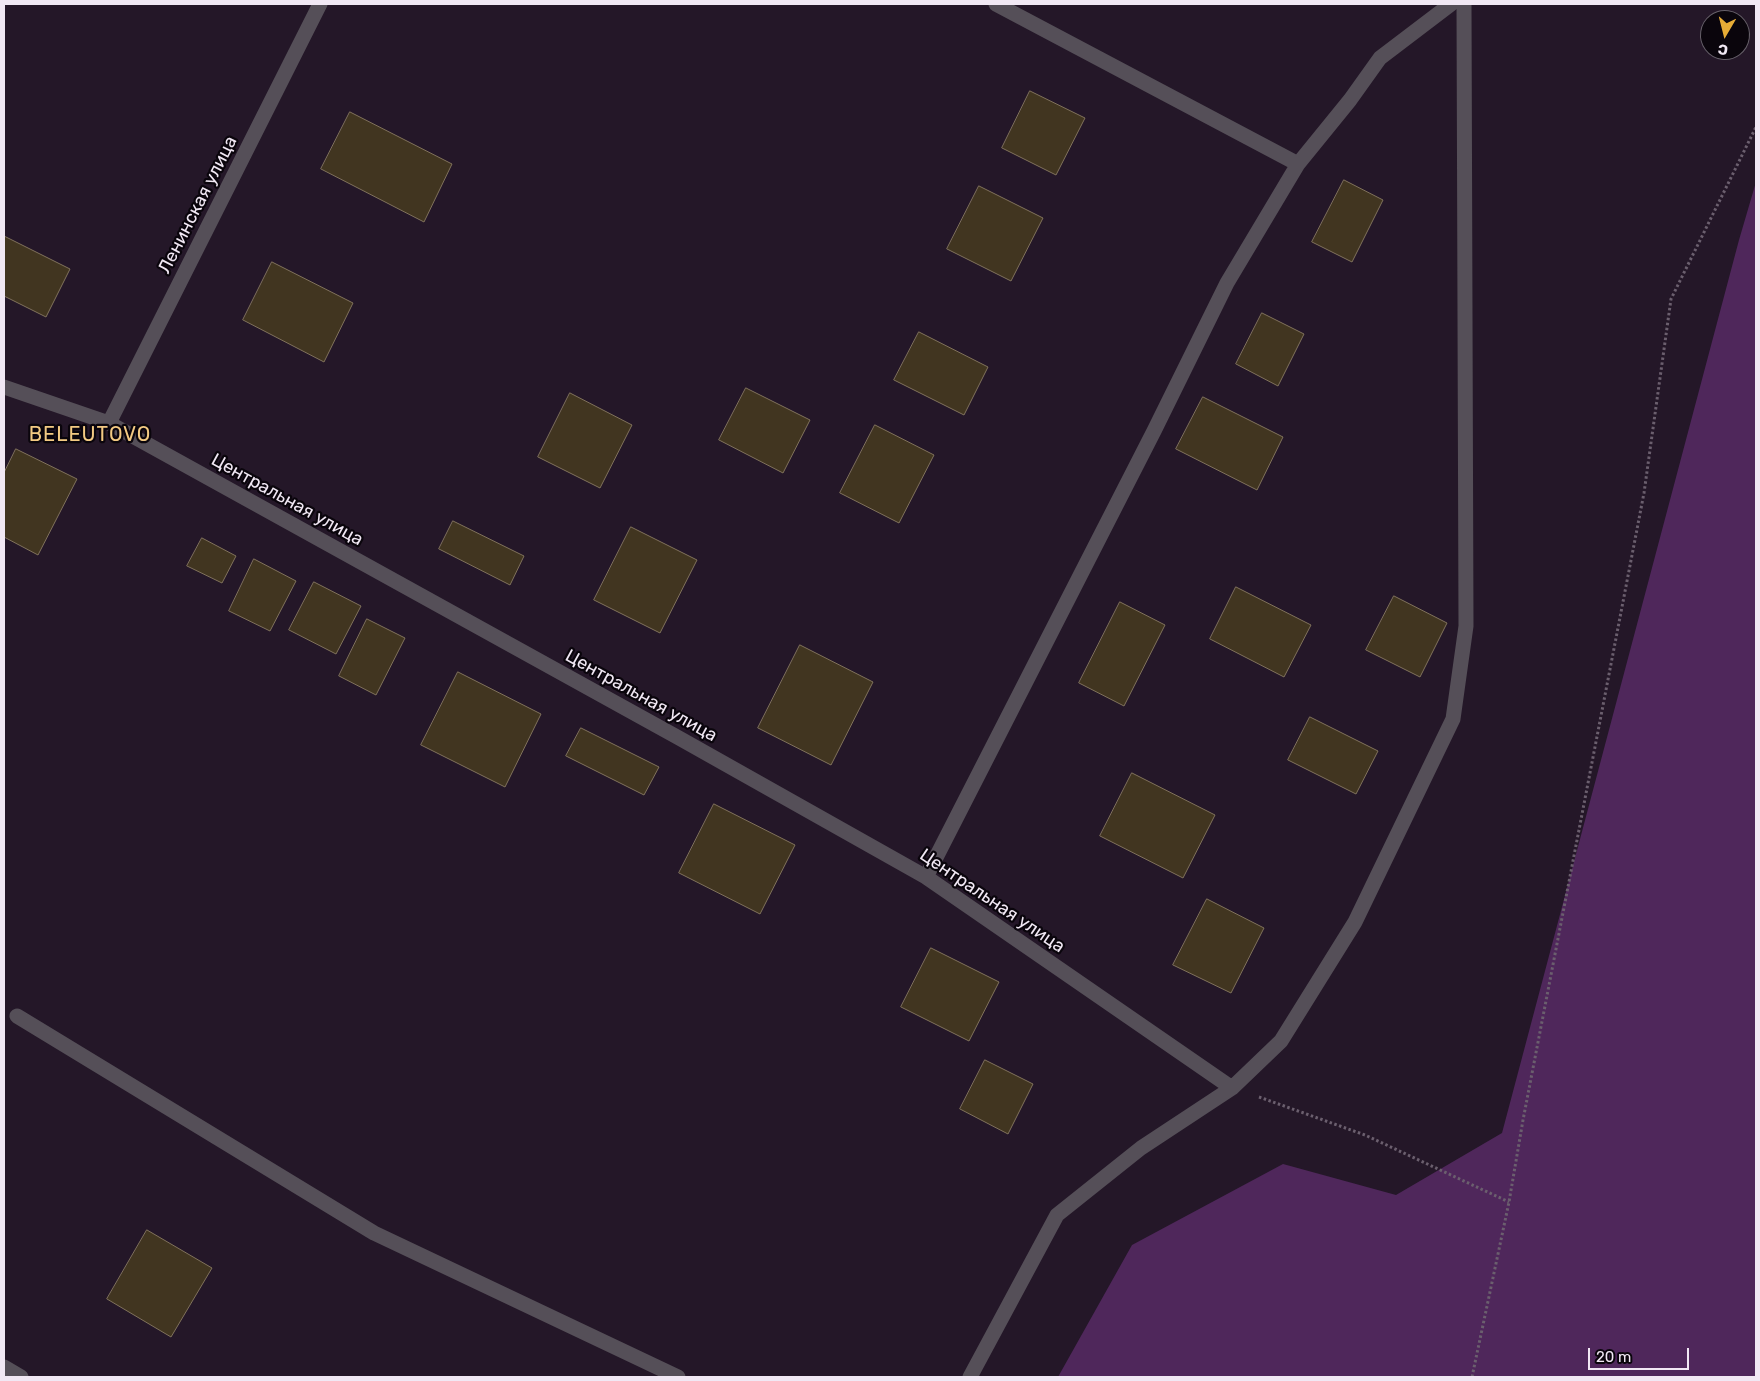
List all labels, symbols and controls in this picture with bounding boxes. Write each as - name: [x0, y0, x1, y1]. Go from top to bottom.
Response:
- north arrow: [1700, 10, 1750, 60]
- text: С: [1717, 40, 1729, 58]
- street label: Ленинская улица: [154, 133, 242, 277]
- district label: BELEUTOVO: [28, 423, 152, 447]
- street label: Центральная улица: [207, 449, 367, 551]
- street label: Центральная улица: [561, 645, 721, 747]
- street label: Центральная улица: [915, 844, 1069, 958]
- scale bar: [1590, 1338, 1691, 1370]
- text: 20 m: [1596, 1348, 1631, 1366]

